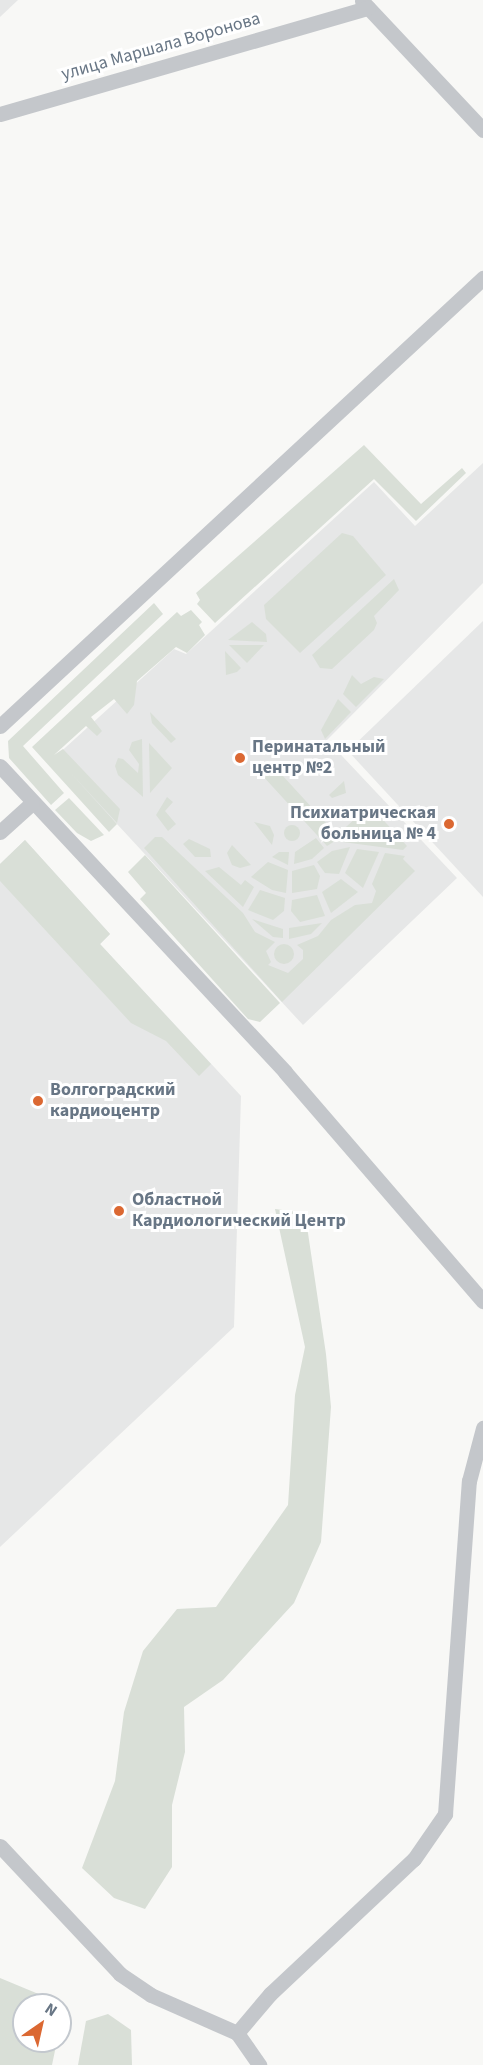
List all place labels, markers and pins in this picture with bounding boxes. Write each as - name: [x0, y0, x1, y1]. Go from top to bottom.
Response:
- place label: Перинатальный центр №2: [252, 737, 386, 780]
- marker: Перинатальный центр №2: [233, 751, 247, 765]
- place label: Психиатрическая больница № 4: [290, 803, 436, 846]
- marker: Психиатрическая больница № 4: [440, 815, 458, 833]
- place label: Волгоградский кардиоцентр: [50, 1080, 176, 1122]
- marker: Волгоградский кардиоцентр: [31, 1094, 45, 1108]
- place label: Областной Кардиологический Центр: [132, 1190, 346, 1232]
- marker: Областной Кардиологический Центр: [110, 1202, 128, 1220]

